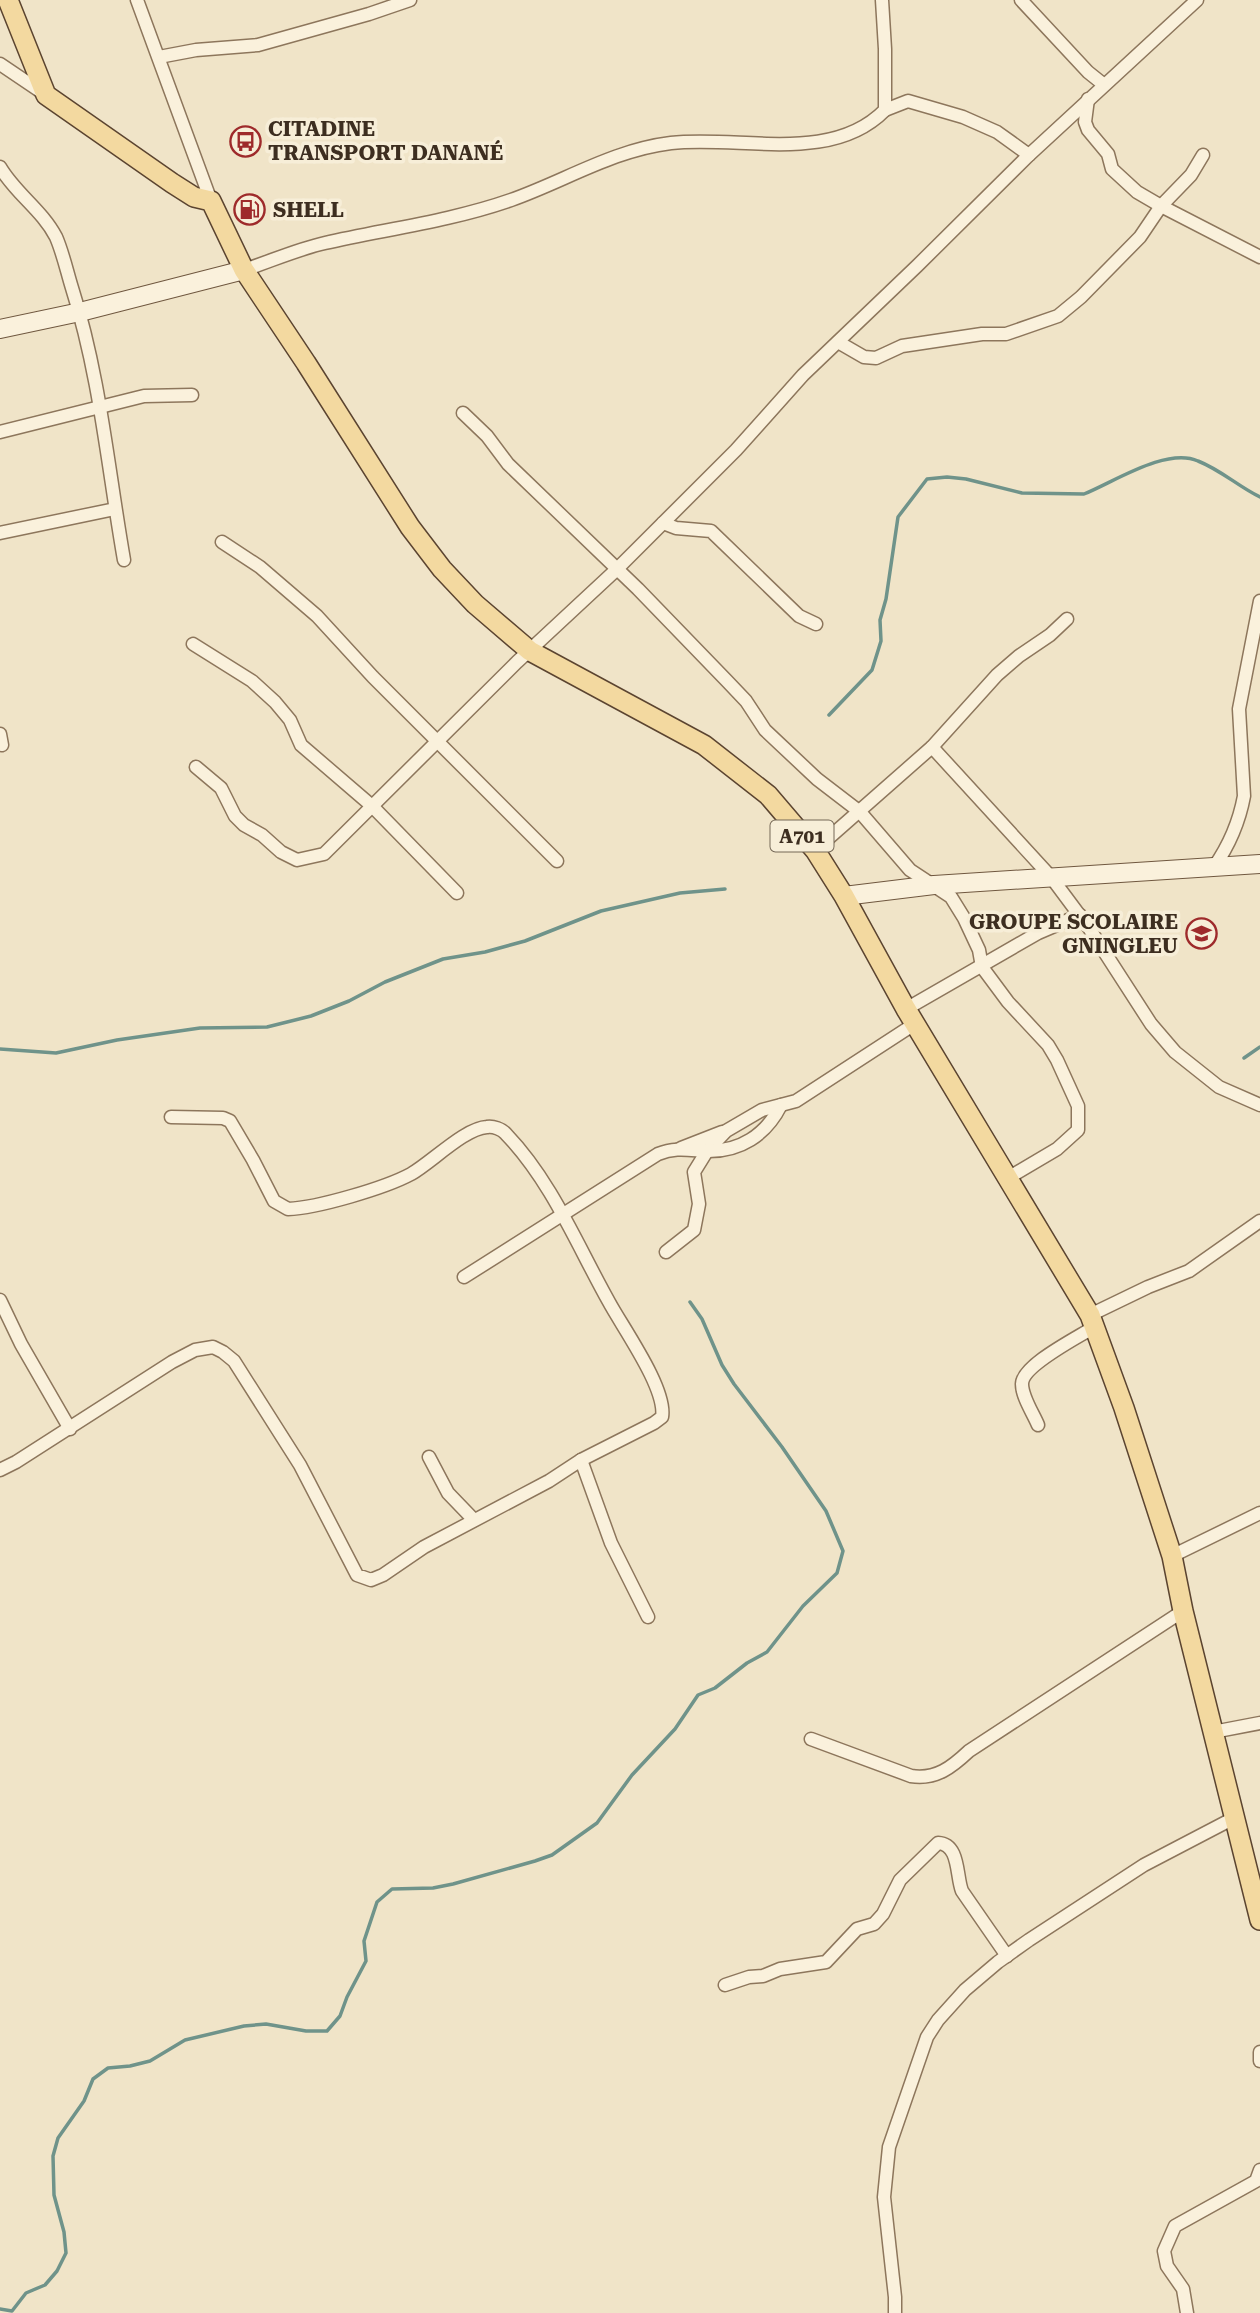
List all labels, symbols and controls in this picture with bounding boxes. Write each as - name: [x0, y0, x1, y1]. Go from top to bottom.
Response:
- place label: CITADINE TRANSPORT DANANÉ: [268, 117, 503, 165]
- bus stop icon: CITADINE TRANSPORT DANANÉ: [228, 124, 262, 158]
- fuel station icon: SHELL: [233, 193, 267, 227]
- place label: SHELL: [273, 198, 344, 222]
- road number: A701: [770, 820, 834, 852]
- place label: GROUPE SCOLAIRE GNINGLEU: [969, 910, 1178, 958]
- school or university icon: GROUPE SCOLAIRE GNINGLEU: [1184, 917, 1218, 951]

